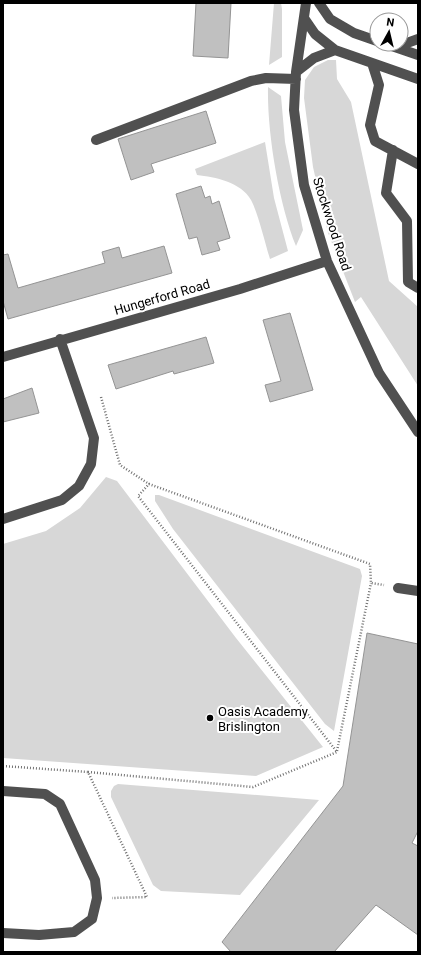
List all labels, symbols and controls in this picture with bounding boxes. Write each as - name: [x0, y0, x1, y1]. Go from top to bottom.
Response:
- north arrow: [369, 12, 409, 52]
- text: N: [386, 16, 395, 30]
- street label: Stockwood Road: [310, 175, 354, 273]
- street label: Hungerford Road: [112, 276, 212, 318]
- place label: Oasis Academy Brislington: [218, 704, 308, 734]
- marker: Oasis Academy Brislington: [205, 713, 215, 723]

